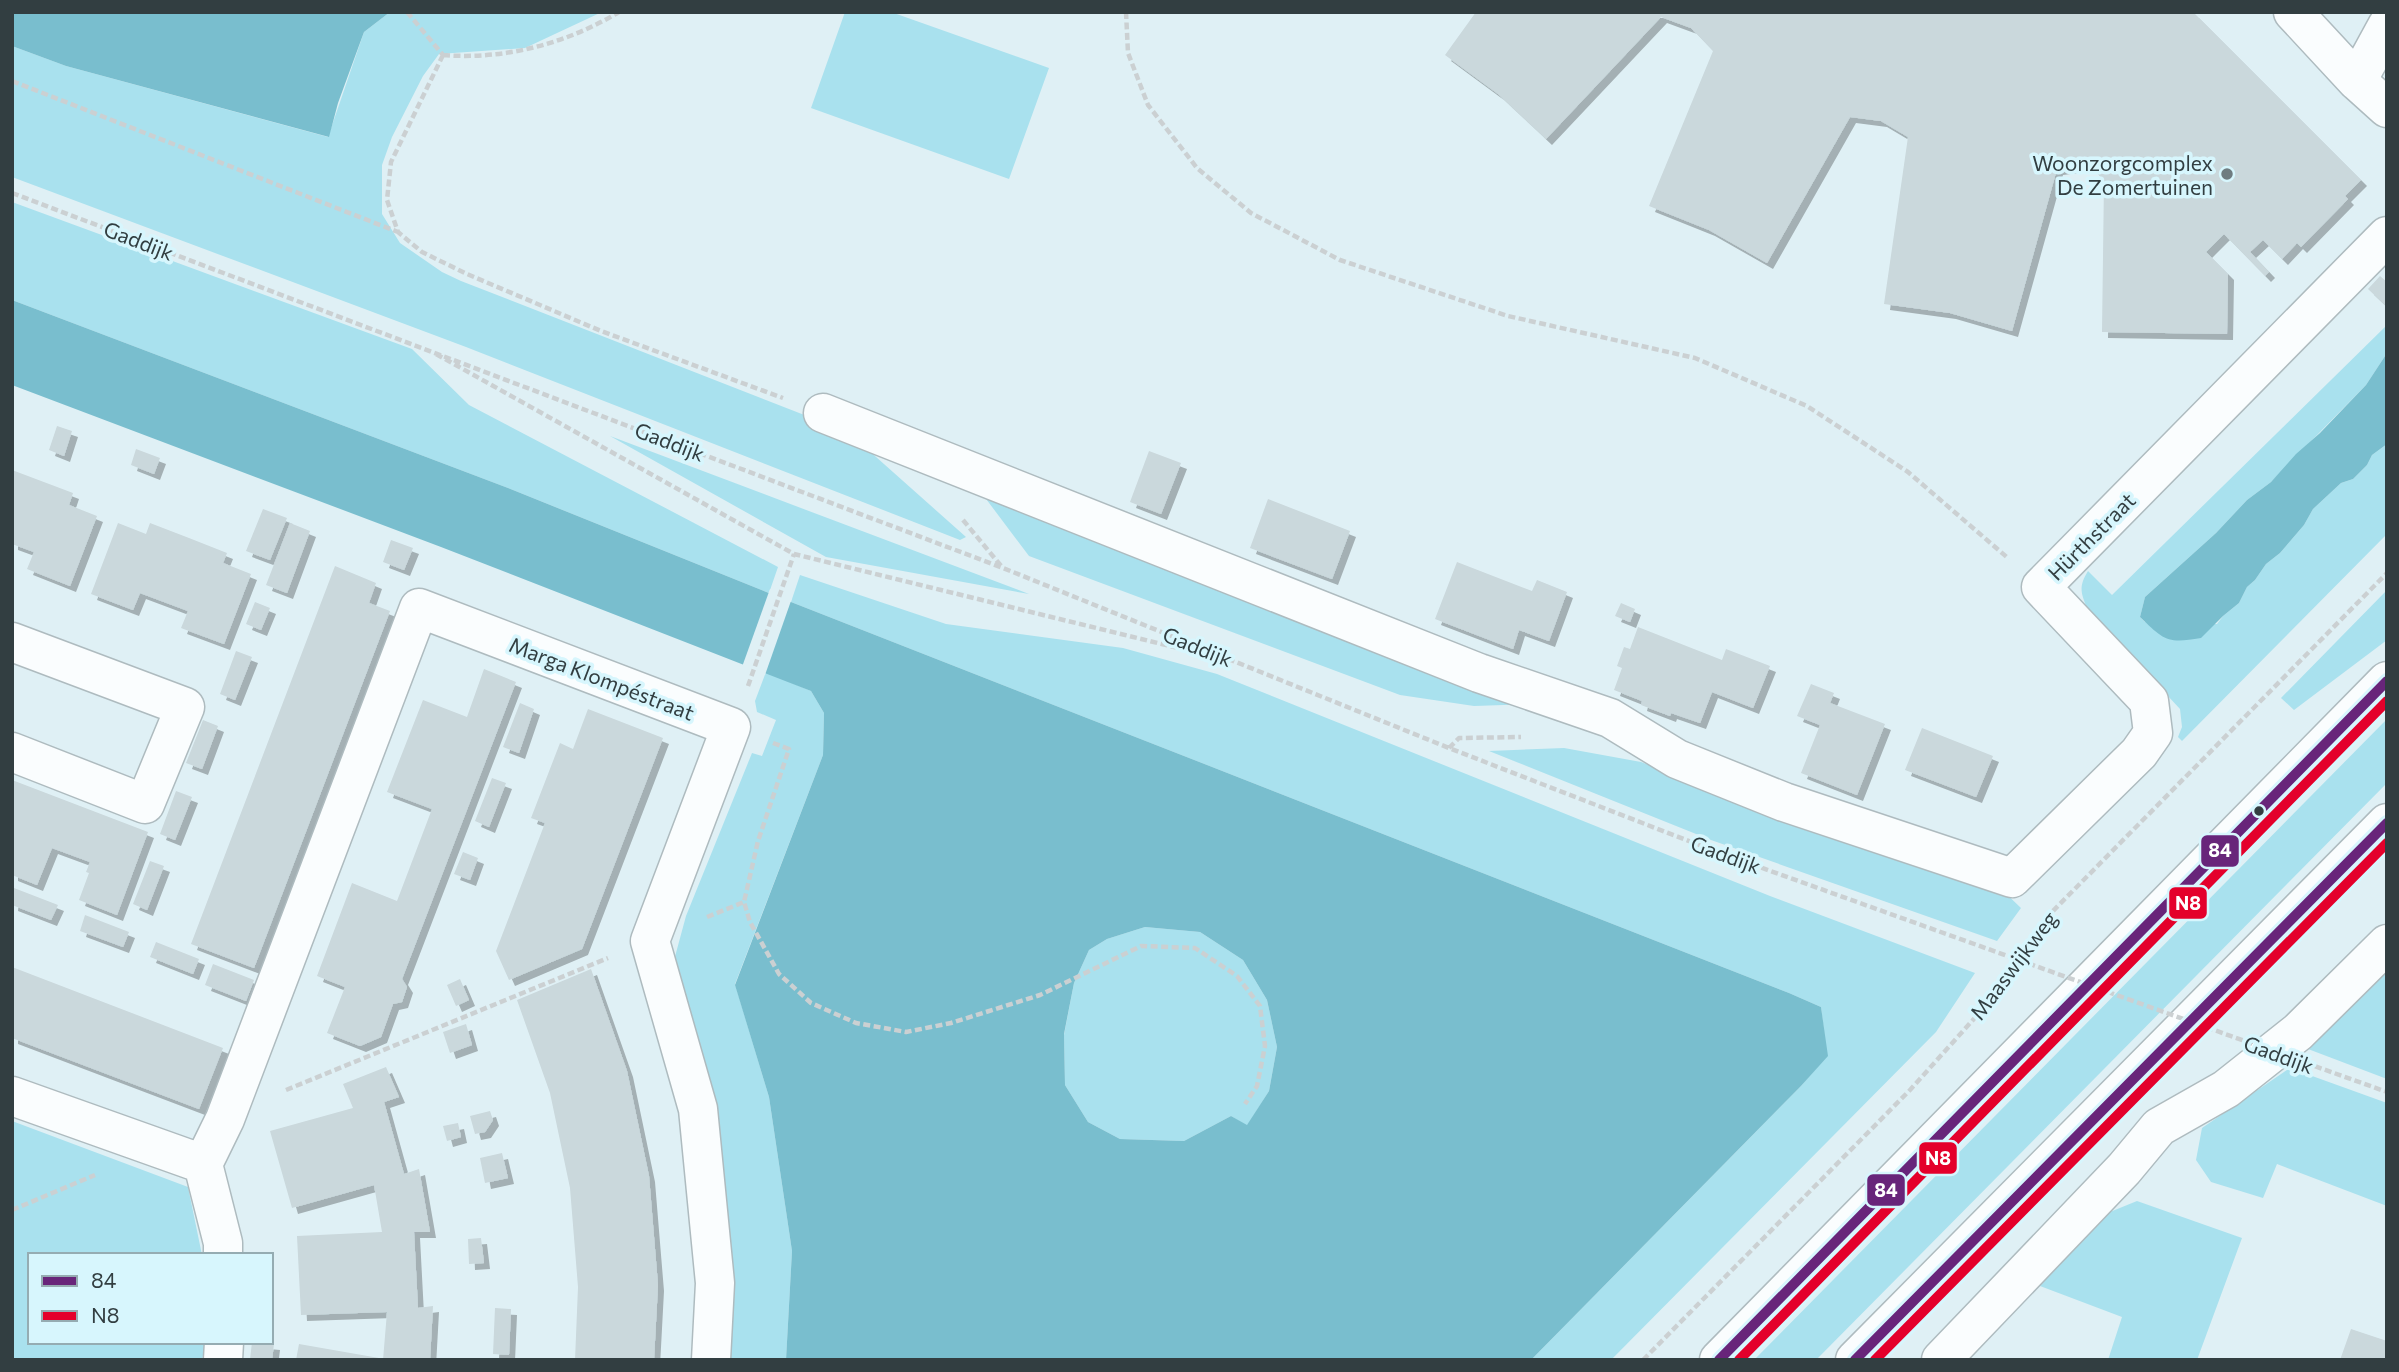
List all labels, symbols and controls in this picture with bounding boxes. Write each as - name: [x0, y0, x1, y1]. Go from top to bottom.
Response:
- place label: Woonzorgcomplex De Zomertuinen: [2032, 150, 2213, 199]
- marker: Woonzorgcomplex De Zomertuinen: [2219, 166, 2235, 182]
- street label: Gaddijk: [101, 215, 177, 265]
- street label: Gaddijk: [632, 416, 708, 466]
- street label: Hürthstraat: [2042, 487, 2140, 585]
- street label: Gaddijk: [1160, 621, 1236, 671]
- street label: Marga Klompéstraat: [506, 631, 698, 725]
- unlabelled marker: [2252, 804, 2266, 818]
- street label: Gaddijk: [1688, 830, 1764, 878]
- line badge: 84: [2200, 834, 2240, 868]
- text: 84: [2208, 838, 2232, 861]
- line badge: N8: [2168, 886, 2208, 920]
- text: N8: [2175, 891, 2201, 914]
- street label: Maaswijkweg: [1964, 906, 2062, 1024]
- street label: Gaddijk: [2241, 1030, 2317, 1078]
- line badge: N8: [1918, 1141, 1958, 1175]
- text: N8: [1925, 1146, 1951, 1169]
- line badge: 84: [1866, 1173, 1906, 1207]
- text: 84: [1874, 1178, 1898, 1201]
- legend: [28, 1253, 273, 1344]
- text: 84: [91, 1267, 117, 1292]
- text: N8: [91, 1302, 120, 1327]

